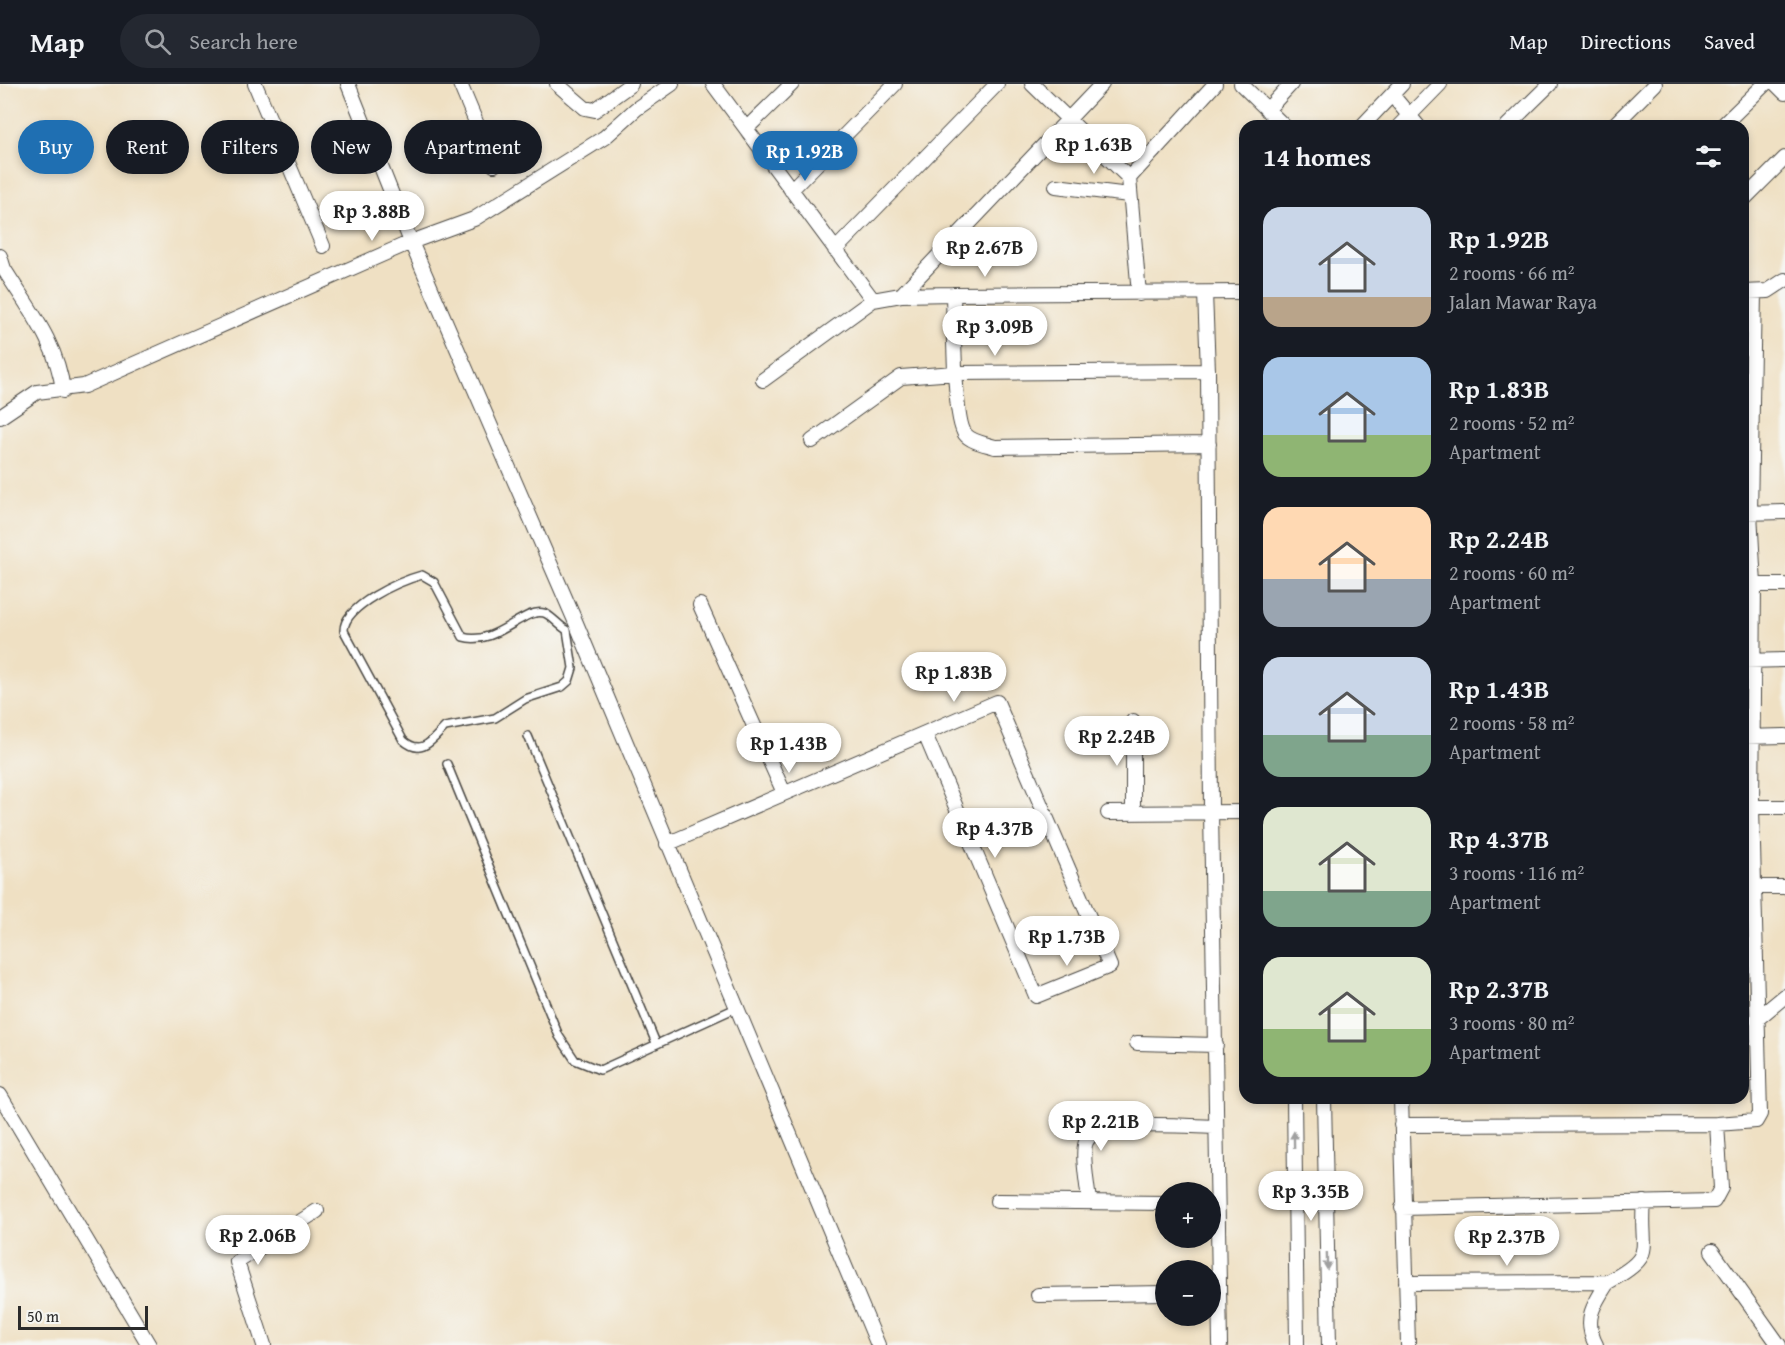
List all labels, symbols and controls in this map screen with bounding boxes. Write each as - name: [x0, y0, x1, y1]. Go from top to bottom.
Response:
- search box: [120, 14, 540, 68]
- text: Map: [30, 21, 84, 62]
- icon: search: [141, 25, 174, 58]
- text: Search here: [189, 25, 298, 57]
- text: Map: [1509, 26, 1548, 57]
- text: Directions: [1581, 26, 1671, 57]
- text: Saved: [1704, 26, 1755, 57]
- chip: Buy: [18, 120, 94, 174]
- chip: Rent: [106, 120, 189, 174]
- chip: Filters: [201, 120, 299, 174]
- chip: New: [311, 120, 392, 174]
- chip: Apartment: [404, 120, 542, 174]
- pin: Rp 1.63B: [1032, 124, 1156, 175]
- text: Rp 1.63B: [1055, 129, 1133, 158]
- pin: Rp 1.92B: [743, 131, 867, 182]
- text: Rp 1.92B: [766, 136, 844, 165]
- text: 14 homes: [1263, 137, 1371, 176]
- icon: filters: [1692, 140, 1725, 173]
- pin: Rp 3.88B: [310, 191, 434, 242]
- text: Rp 3.88B: [333, 196, 411, 225]
- text: Rp 1.92B: [1449, 219, 1549, 258]
- pin: Rp 2.67B: [923, 227, 1047, 278]
- icon: home: [1311, 231, 1383, 303]
- text: Rp 2.67B: [946, 232, 1024, 261]
- text: 2 rooms · 66 m²: [1449, 258, 1575, 287]
- text: Jalan Mawar Raya: [1449, 287, 1597, 316]
- pin: Rp 3.09B: [933, 306, 1057, 357]
- text: Rp 3.09B: [956, 311, 1034, 340]
- text: Rp 1.83B: [1449, 369, 1549, 408]
- icon: home: [1311, 381, 1383, 453]
- text: 2 rooms · 52 m²: [1449, 408, 1575, 437]
- text: Apartment: [1449, 437, 1541, 466]
- text: Rp 2.24B: [1449, 519, 1549, 558]
- icon: home: [1311, 531, 1383, 603]
- text: 2 rooms · 60 m²: [1449, 558, 1575, 587]
- text: Apartment: [1449, 587, 1541, 616]
- pin: Rp 1.83B: [892, 652, 1016, 703]
- text: Rp 1.83B: [915, 657, 993, 686]
- text: Rp 1.43B: [1449, 669, 1549, 708]
- icon: home: [1311, 681, 1383, 753]
- text: 2 rooms · 58 m²: [1449, 708, 1575, 737]
- pin: Rp 2.24B: [1055, 716, 1179, 767]
- text: Rp 2.24B: [1078, 721, 1156, 750]
- pin: Rp 1.43B: [727, 723, 851, 774]
- text: Rp 1.43B: [750, 728, 828, 757]
- text: Apartment: [1449, 737, 1541, 766]
- pin: Rp 4.37B: [933, 808, 1057, 859]
- text: Rp 4.37B: [956, 813, 1034, 842]
- text: Rp 4.37B: [1449, 819, 1549, 858]
- icon: home: [1311, 831, 1383, 903]
- text: 3 rooms · 116 m²: [1449, 858, 1584, 887]
- text: Apartment: [1449, 887, 1541, 916]
- pin: Rp 1.73B: [1005, 916, 1129, 967]
- text: Rp 1.73B: [1028, 921, 1106, 950]
- text: Rp 2.37B: [1449, 969, 1549, 1008]
- icon: home: [1311, 981, 1383, 1053]
- text: 3 rooms · 80 m²: [1449, 1008, 1575, 1037]
- text: Apartment: [1449, 1037, 1541, 1066]
- pin: Rp 2.21B: [1039, 1101, 1163, 1152]
- text: Rp 2.21B: [1062, 1106, 1140, 1135]
- one-way arrow: [1290, 1130, 1299, 1149]
- pin: Rp 3.35B: [1249, 1171, 1373, 1222]
- text: Rp 3.35B: [1272, 1176, 1350, 1205]
- map controls: [1155, 1182, 1221, 1326]
- button: +: [1155, 1182, 1221, 1248]
- pin: Rp 2.06B: [196, 1215, 320, 1266]
- pin: Rp 2.37B: [1445, 1216, 1569, 1267]
- text: Rp 2.06B: [219, 1220, 297, 1249]
- text: Rp 2.37B: [1468, 1221, 1546, 1250]
- one-way arrow: [1323, 1252, 1332, 1271]
- button: −: [1155, 1260, 1221, 1326]
- scale bar: [18, 1303, 148, 1330]
- text: 50 m: [27, 1304, 59, 1328]

